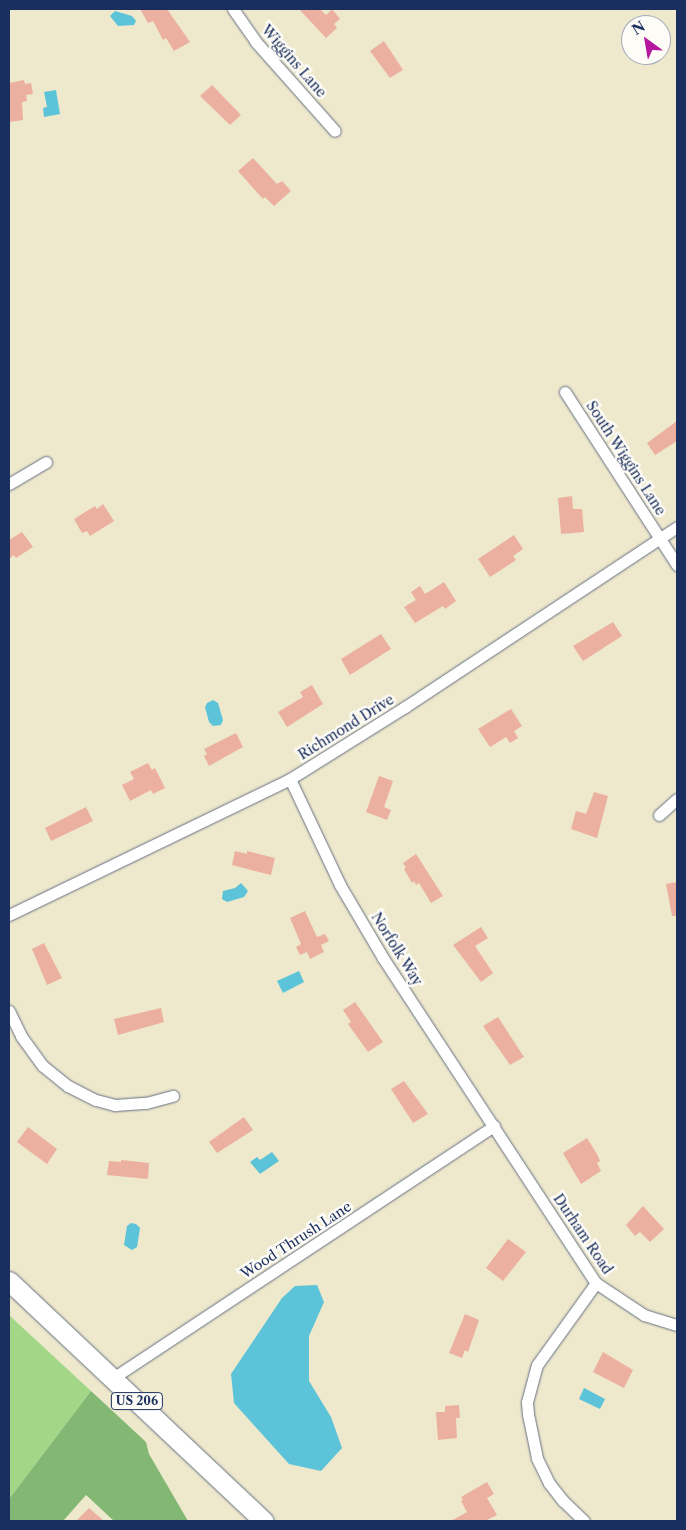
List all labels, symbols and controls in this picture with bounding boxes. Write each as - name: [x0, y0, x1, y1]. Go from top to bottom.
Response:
- north arrow: [621, 15, 671, 65]
- text: N: [629, 17, 649, 39]
- street label: Wiggins Lane: [258, 21, 330, 101]
- street label: South Wiggins Lane: [583, 398, 669, 518]
- street label: Richmond Drive: [295, 691, 397, 763]
- street label: Norfolk Way: [368, 909, 426, 989]
- street label: Durham Road: [550, 1191, 616, 1277]
- street label: Wood Thrush Lane: [237, 1198, 355, 1282]
- road number: US 206: [111, 1392, 163, 1410]

